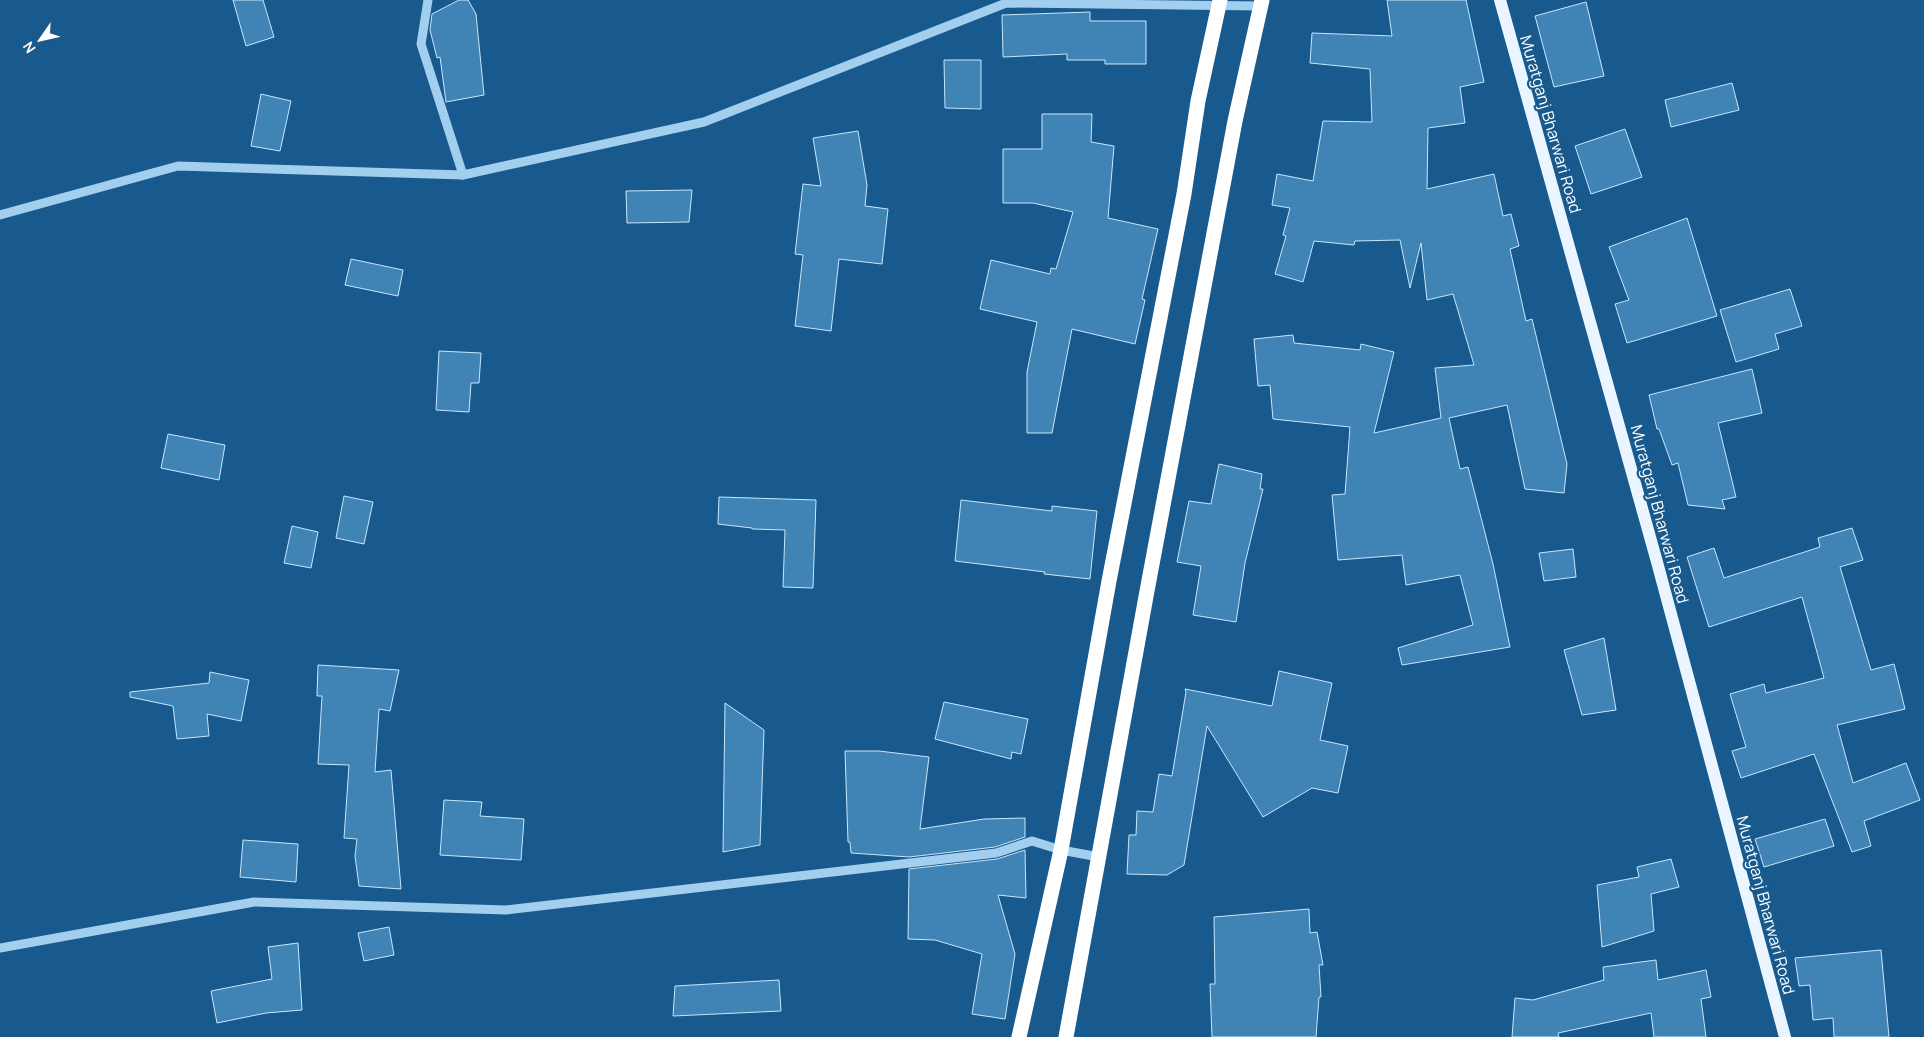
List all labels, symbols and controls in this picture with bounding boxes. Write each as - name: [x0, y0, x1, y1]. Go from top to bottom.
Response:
- north arrow: [15, 15, 65, 65]
- street label: Muratganj Bharwari Road: [1515, 33, 1587, 215]
- text: N: [18, 38, 39, 57]
- street label: Muratganj Bharwari Road: [1626, 422, 1694, 606]
- street label: Muratganj Bharwari Road: [1732, 813, 1800, 997]

